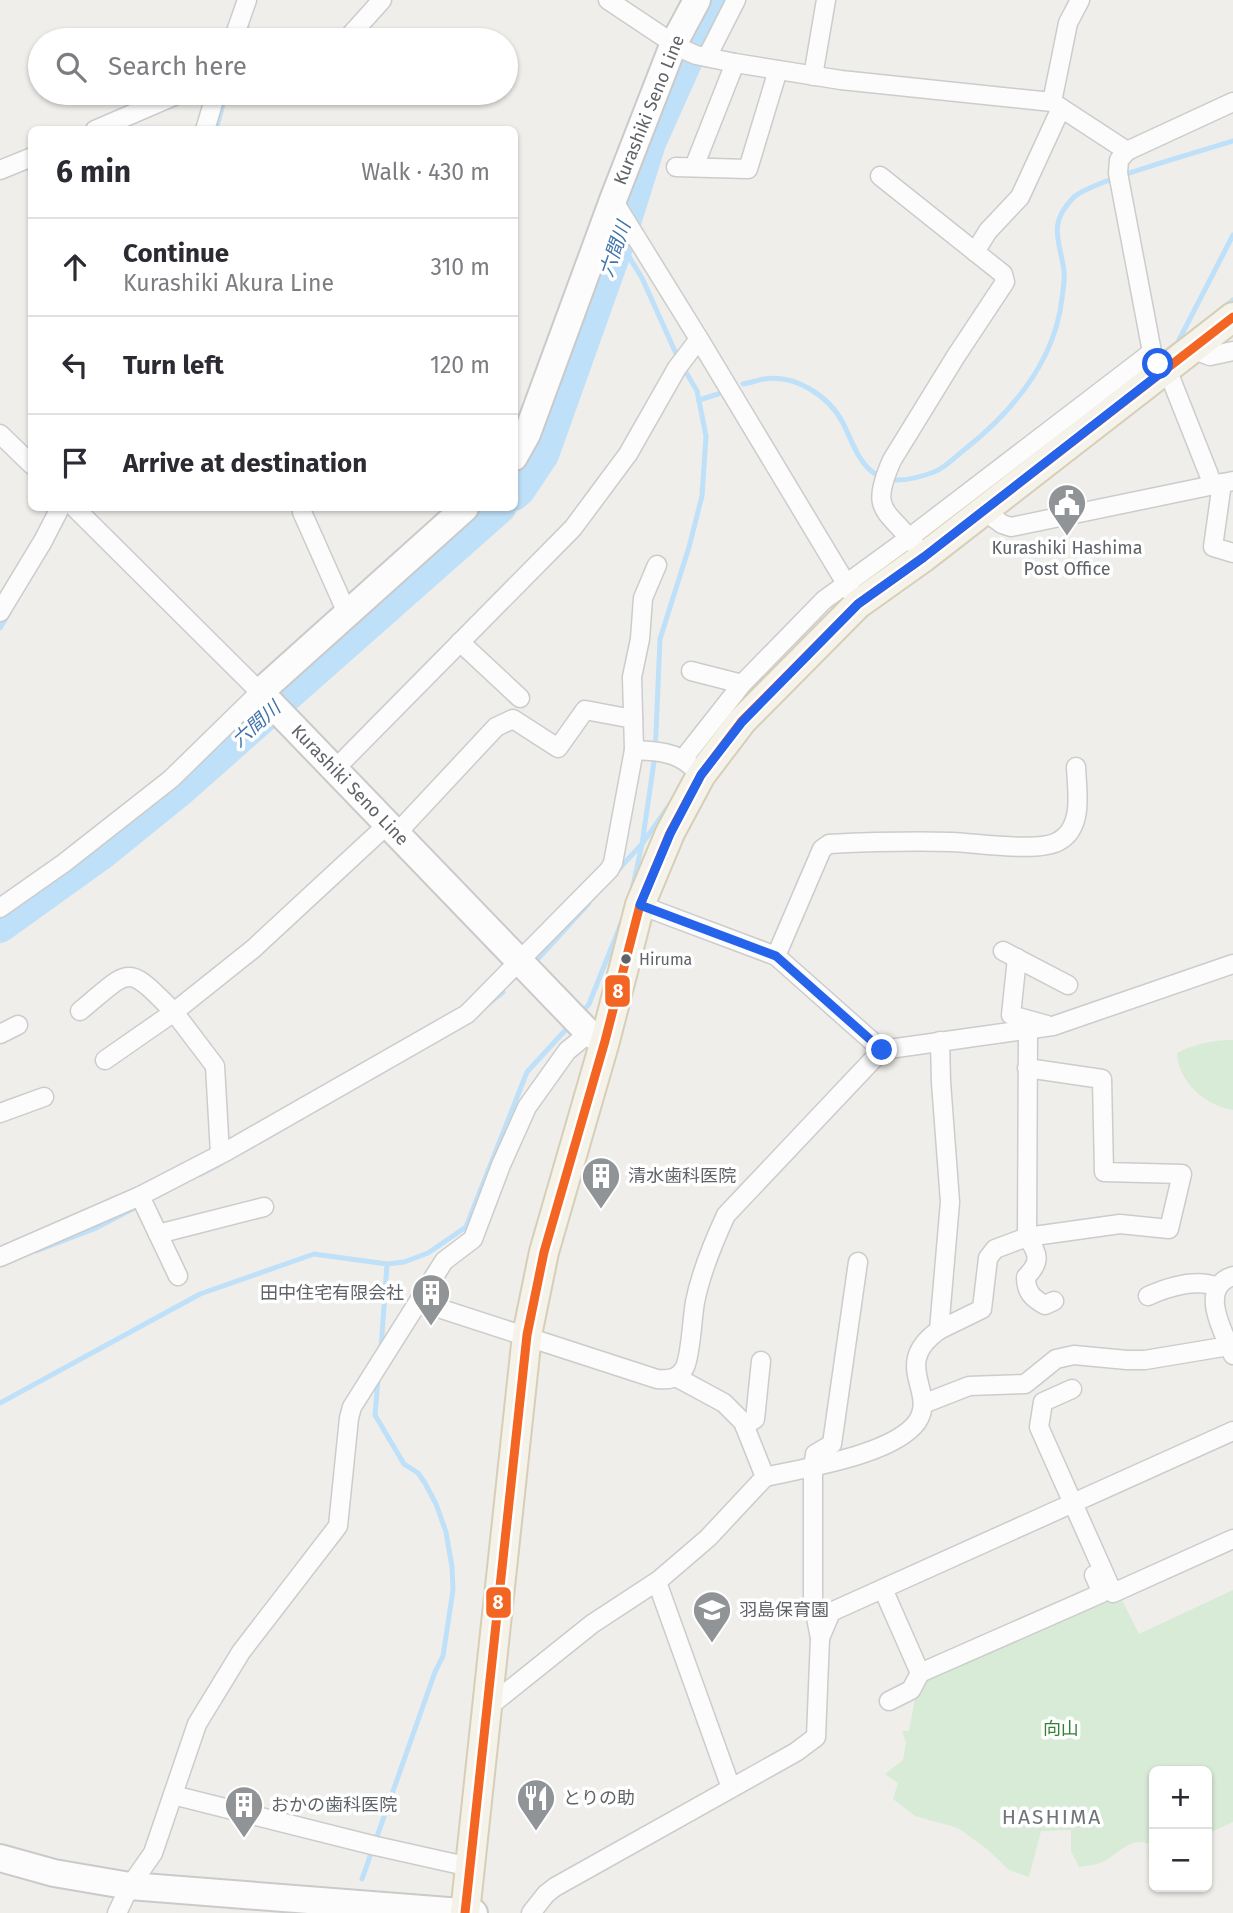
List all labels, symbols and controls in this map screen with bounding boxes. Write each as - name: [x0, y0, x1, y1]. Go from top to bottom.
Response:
- search box: [28, 28, 518, 105]
- street label: Kurashiki Seno Line: [609, 32, 689, 188]
- icon: search: [52, 48, 90, 86]
- text: Search here: [108, 51, 247, 82]
- text: 6 min: [56, 154, 131, 190]
- text: Walk · 430 m: [361, 158, 490, 186]
- water label: 六間川: [595, 216, 636, 280]
- text: Continue: [123, 238, 229, 269]
- icon: ahead: [56, 248, 94, 286]
- text: 310 m: [430, 253, 490, 281]
- text: Kurashiki Akura Line: [123, 269, 334, 297]
- icon: left: [56, 346, 94, 384]
- route start: [1142, 348, 1173, 379]
- text: Turn left: [123, 350, 224, 381]
- text: 120 m: [430, 351, 490, 379]
- icon: arrive: [56, 444, 94, 482]
- text: Arrive at destination: [123, 448, 367, 479]
- public building icon: Kurashiki Hashima Post Office: [1046, 482, 1088, 537]
- place label: Kurashiki Hashima Post Office: [991, 537, 1143, 580]
- water label: 六間川: [227, 695, 286, 752]
- street label: Kurashiki Seno Line: [287, 720, 413, 850]
- place label: Hiruma: [639, 950, 692, 969]
- marker: Hiruma: [619, 952, 633, 966]
- line badge: 8: [604, 974, 631, 1008]
- text: 8: [612, 980, 624, 1003]
- route end: [866, 1034, 897, 1065]
- building icon: 清水歯科医院: [580, 1155, 622, 1210]
- place label: 清水歯科医院: [628, 1165, 736, 1187]
- building icon: 田中住宅有限会社: [410, 1272, 452, 1327]
- place label: 田中住宅有限会社: [260, 1282, 404, 1304]
- line badge: 8: [485, 1586, 512, 1619]
- school or university icon: 羽島保育園: [691, 1589, 733, 1644]
- text: 8: [492, 1591, 504, 1614]
- place label: 羽島保育園: [739, 1599, 829, 1621]
- park label: 向山: [1043, 1718, 1079, 1740]
- map controls: [1149, 1766, 1212, 1892]
- button: +: [1149, 1766, 1212, 1829]
- restaurant icon: とりの助: [515, 1777, 557, 1832]
- building icon: おかの歯科医院: [223, 1784, 265, 1839]
- place label: とりの助: [563, 1787, 635, 1809]
- place label: おかの歯科医院: [271, 1794, 397, 1816]
- district label: HASHIMA: [1002, 1804, 1102, 1830]
- button: −: [1149, 1829, 1212, 1892]

